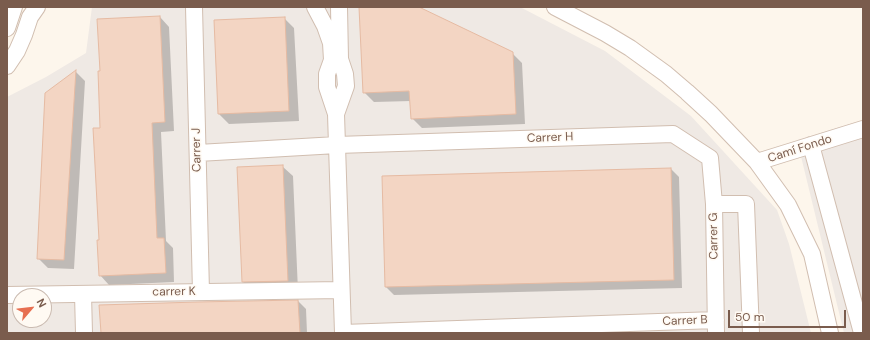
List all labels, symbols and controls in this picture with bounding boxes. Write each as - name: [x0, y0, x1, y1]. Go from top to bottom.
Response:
- street label: Carrer J: [189, 128, 205, 172]
- street label: Carrer H: [527, 130, 573, 146]
- street label: Camí Fondo: [766, 132, 834, 166]
- street label: Carrer G: [706, 212, 722, 260]
- street label: carrer K: [152, 284, 196, 300]
- north arrow: [12, 288, 52, 328]
- text: N: [34, 296, 50, 310]
- scale bar: [730, 302, 848, 328]
- text: 50 m: [735, 309, 764, 325]
- street label: Carrer B: [662, 313, 708, 329]

